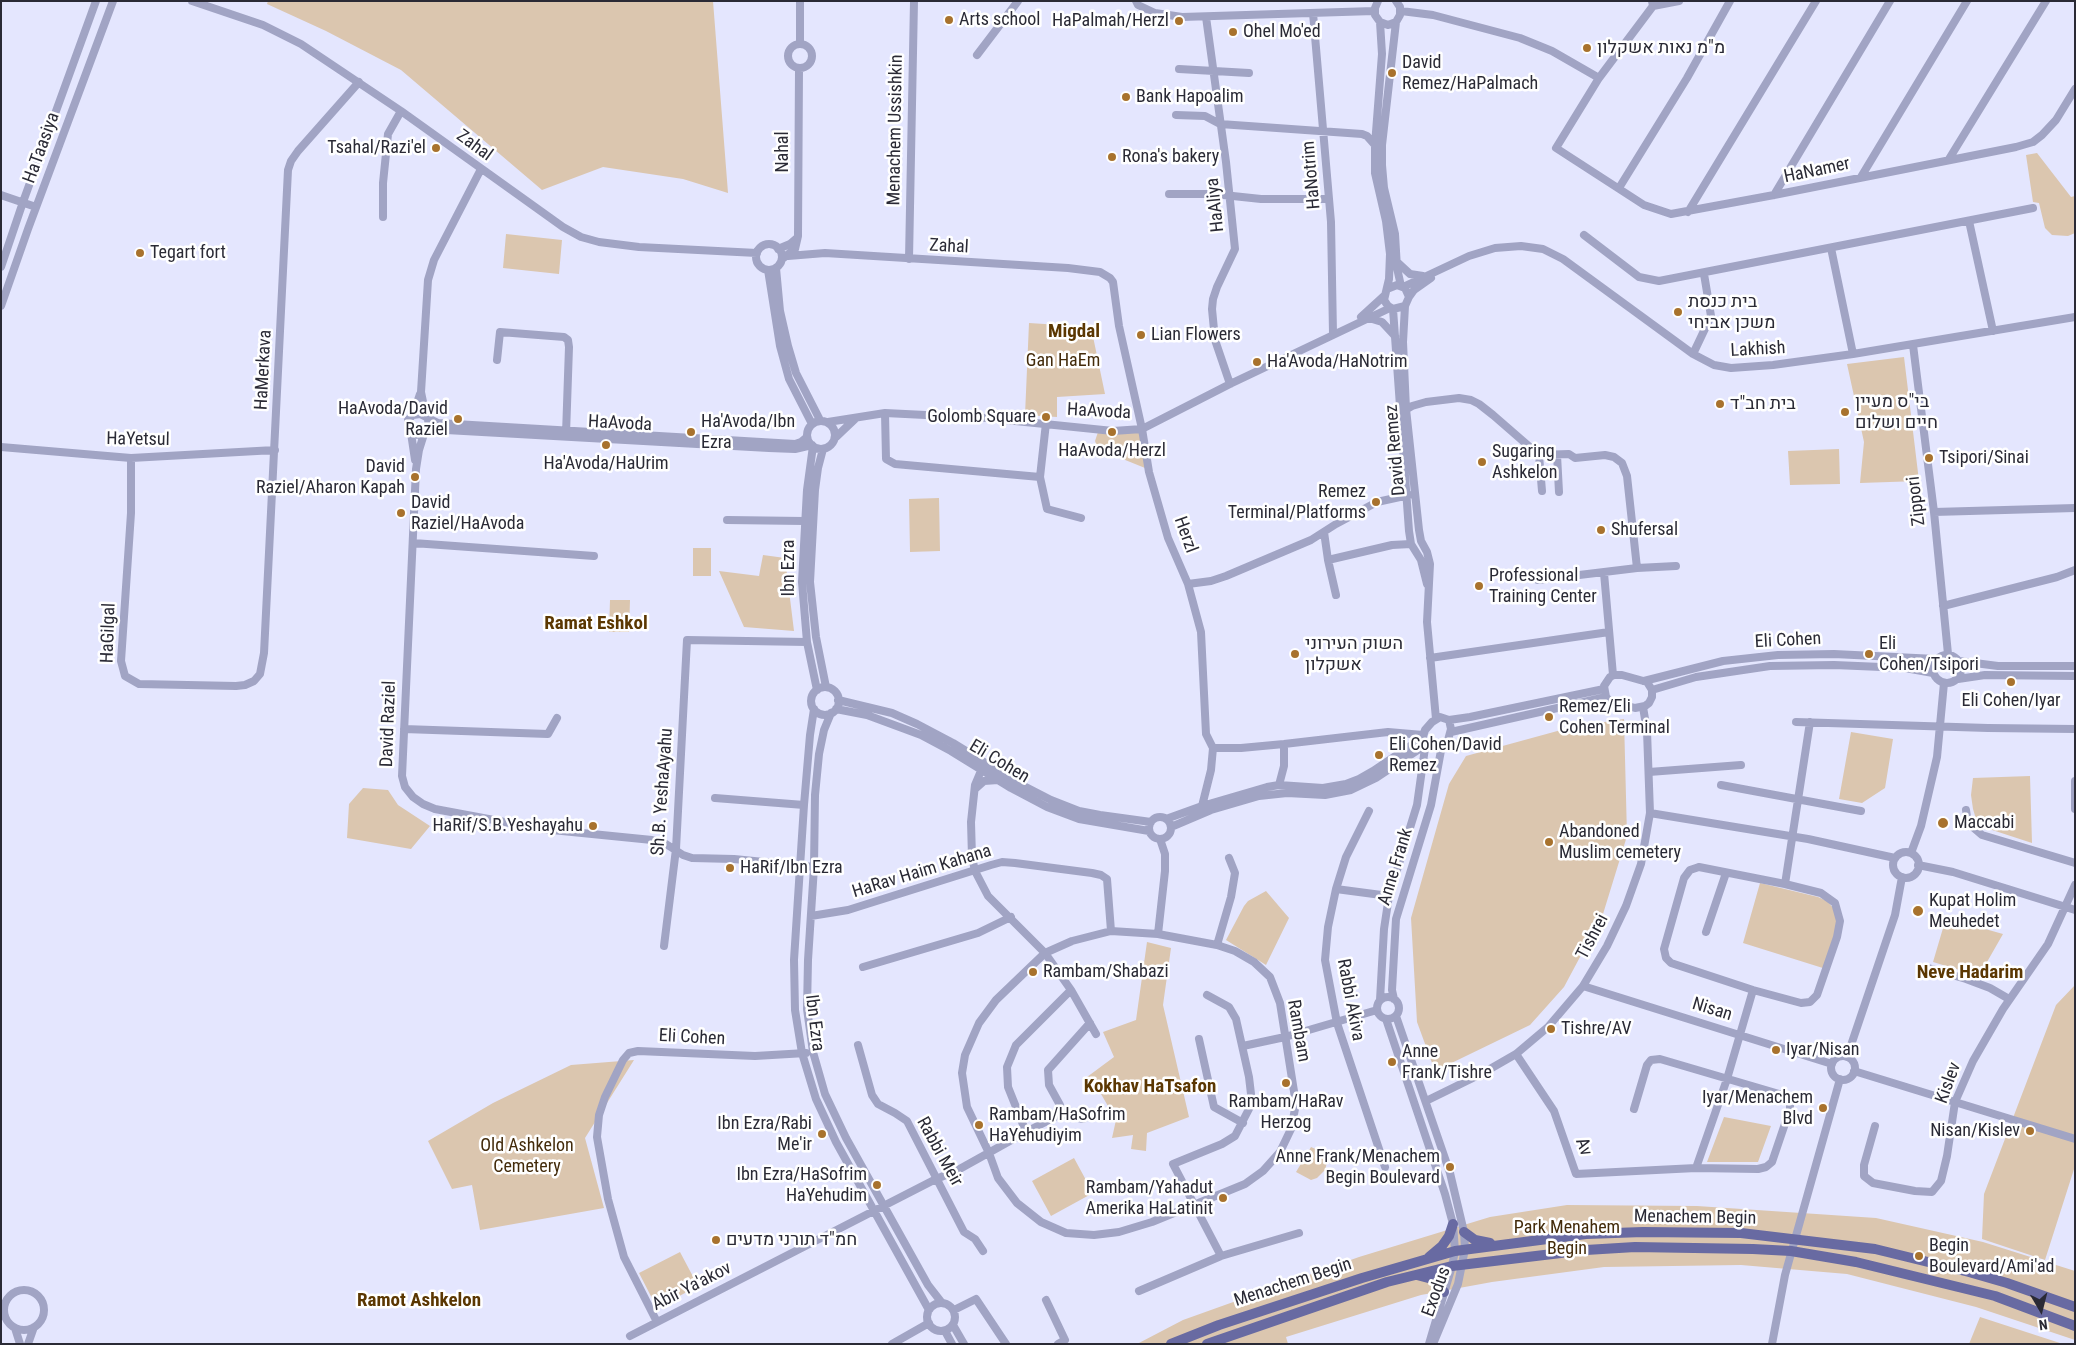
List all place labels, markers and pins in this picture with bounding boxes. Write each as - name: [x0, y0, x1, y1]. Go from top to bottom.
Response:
- place label: Arts school: [959, 9, 1040, 31]
- place label: HaPalmah/Herzl: [1052, 10, 1169, 32]
- marker: Arts school: [943, 14, 955, 26]
- marker: HaPalmah/Herzl: [1173, 15, 1185, 27]
- place label: Ohel Mo'ed: [1243, 21, 1321, 43]
- marker: Ohel Mo'ed: [1227, 26, 1239, 38]
- place label: מ"מ נאות אשקלון: [1597, 37, 1725, 59]
- marker: מ"מ נאות אשקלון: [1581, 42, 1593, 54]
- place label: David Remez/HaPalmach: [1402, 52, 1538, 94]
- marker: David Remez/HaPalmach: [1386, 67, 1398, 79]
- place label: Bank Hapoalim: [1136, 86, 1244, 108]
- marker: Bank Hapoalim: [1120, 91, 1132, 103]
- place label: Tsahal/Razi'el: [327, 137, 426, 159]
- marker: Tsahal/Razi'el: [430, 142, 442, 154]
- place label: Rona's bakery: [1122, 146, 1219, 168]
- marker: Rona's bakery: [1106, 151, 1118, 163]
- place label: Tegart fort: [150, 242, 226, 264]
- marker: Tegart fort: [134, 247, 146, 259]
- place label: בית כנסת משכן אביחי: [1688, 291, 1776, 334]
- marker: בית כנסת משכן אביחי: [1672, 306, 1684, 318]
- place label: Lian Flowers: [1151, 324, 1241, 346]
- marker: Lian Flowers: [1135, 329, 1147, 341]
- place label: Ha'Avoda/HaNotrim: [1267, 351, 1408, 373]
- marker: Ha'Avoda/HaNotrim: [1251, 356, 1263, 368]
- place label: בי"ס מעיין חיים ושלום: [1855, 391, 1938, 434]
- place label: בית חב"ד: [1730, 393, 1796, 415]
- place label: HaAvoda/David Raziel: [338, 398, 448, 440]
- marker: בית חב"ד: [1714, 398, 1726, 410]
- place label: Golomb Square: [927, 406, 1036, 428]
- marker: בי"ס מעיין חיים ושלום: [1839, 406, 1851, 418]
- place label: Ha'Avoda/Ibn Ezra: [701, 411, 795, 454]
- marker: Golomb Square: [1040, 411, 1052, 423]
- marker: HaAvoda/David Raziel: [452, 413, 464, 425]
- marker: Ha'Avoda/Ibn Ezra: [685, 426, 697, 438]
- marker: HaAvoda/Herzl: [1106, 426, 1118, 438]
- marker: Ha'Avoda/HaUrim: [600, 439, 612, 451]
- place label: HaAvoda/Herzl: [1058, 440, 1166, 462]
- place label: Sugaring Ashkelon: [1492, 441, 1558, 484]
- place label: Tsipori/Sinai: [1939, 447, 2029, 469]
- marker: Tsipori/Sinai: [1923, 452, 1935, 464]
- place label: Ha'Avoda/HaUrim: [543, 453, 669, 475]
- place label: David Raziel/Aharon Kapah: [256, 456, 405, 498]
- marker: Sugaring Ashkelon: [1476, 456, 1488, 468]
- marker: David Raziel/Aharon Kapah: [409, 471, 421, 483]
- place label: Remez Terminal/Platforms: [1228, 481, 1366, 524]
- place label: David Raziel/HaAvoda: [411, 492, 524, 534]
- marker: Remez Terminal/Platforms: [1370, 496, 1382, 508]
- marker: David Raziel/HaAvoda: [395, 507, 407, 519]
- place label: Shufersal: [1611, 519, 1678, 541]
- marker: Shufersal: [1595, 524, 1607, 536]
- place label: Professional Training Center: [1489, 565, 1597, 608]
- marker: Professional Training Center: [1473, 580, 1485, 592]
- place label: השוק העירוני אשקלון: [1305, 633, 1403, 676]
- place label: Eli Cohen/Tsipori: [1879, 633, 1979, 676]
- marker: השוק העירוני אשקלון: [1289, 648, 1301, 660]
- marker: Eli Cohen/Tsipori: [1863, 648, 1875, 660]
- marker: Eli Cohen/Iyar: [2005, 676, 2017, 688]
- place label: Eli Cohen/Iyar: [1961, 690, 2061, 712]
- place label: Remez/Eli Cohen Terminal: [1559, 696, 1670, 739]
- marker: Remez/Eli Cohen Terminal: [1543, 711, 1555, 723]
- place label: Eli Cohen/David Remez: [1389, 734, 1502, 776]
- marker: Eli Cohen/David Remez: [1373, 749, 1385, 761]
- place label: Maccabi: [1954, 812, 2014, 834]
- place label: HaRif/S.B.Yeshayahu: [432, 815, 583, 837]
- marker: Maccabi: [1936, 816, 1950, 830]
- marker: HaRif/S.B.Yeshayahu: [587, 820, 599, 832]
- place label: Abandoned Muslim cemetery: [1559, 821, 1681, 864]
- marker: Abandoned Muslim cemetery: [1543, 836, 1555, 848]
- place label: HaRif/Ibn Ezra: [740, 857, 843, 879]
- marker: HaRif/Ibn Ezra: [724, 862, 736, 874]
- place label: Kupat Holim Meuhedet: [1929, 890, 2016, 932]
- marker: Kupat Holim Meuhedet: [1911, 904, 1925, 918]
- place label: Rambam/Shabazi: [1043, 961, 1169, 983]
- marker: Rambam/Shabazi: [1027, 966, 1039, 978]
- place label: Tishre/AV: [1561, 1018, 1632, 1040]
- marker: Tishre/AV: [1545, 1023, 1557, 1035]
- place label: Iyar/Nisan: [1786, 1039, 1859, 1061]
- place label: Anne Frank/Tishre: [1402, 1041, 1492, 1084]
- marker: Iyar/Nisan: [1770, 1044, 1782, 1056]
- marker: Anne Frank/Tishre: [1386, 1056, 1398, 1068]
- marker: Rambam/HaRav Herzog: [1280, 1077, 1292, 1089]
- place label: Iyar/Menachem Blvd: [1702, 1087, 1813, 1130]
- place label: Rambam/HaRav Herzog: [1229, 1091, 1343, 1134]
- marker: Iyar/Menachem Blvd: [1817, 1102, 1829, 1114]
- place label: Rambam/HaSofrim HaYehudiyim: [989, 1104, 1125, 1146]
- place label: Ibn Ezra/Rabi Me'ir: [717, 1113, 812, 1156]
- marker: Rambam/HaSofrim HaYehudiyim: [973, 1119, 985, 1131]
- place label: Nisan/Kislev: [1930, 1120, 2020, 1142]
- marker: Nisan/Kislev: [2024, 1125, 2036, 1137]
- marker: Ibn Ezra/Rabi Me'ir: [816, 1128, 828, 1140]
- place label: Anne Frank/Menachem Begin Boulevard: [1276, 1146, 1440, 1188]
- marker: Anne Frank/Menachem Begin Boulevard: [1444, 1161, 1456, 1173]
- place label: Ibn Ezra/HaSofrim HaYehudim: [736, 1164, 867, 1206]
- place label: Rambam/Yahadut Amerika HaLatinit: [1086, 1177, 1213, 1220]
- marker: Ibn Ezra/HaSofrim HaYehudim: [871, 1179, 883, 1191]
- marker: Rambam/Yahadut Amerika HaLatinit: [1217, 1192, 1229, 1204]
- place label: חמ"ד תורני מדעים: [726, 1229, 857, 1251]
- marker: חמ"ד תורני מדעים: [710, 1234, 722, 1246]
- place label: Begin Boulevard/Ami'ad: [1929, 1235, 2054, 1278]
- marker: Begin Boulevard/Ami'ad: [1913, 1250, 1925, 1262]

